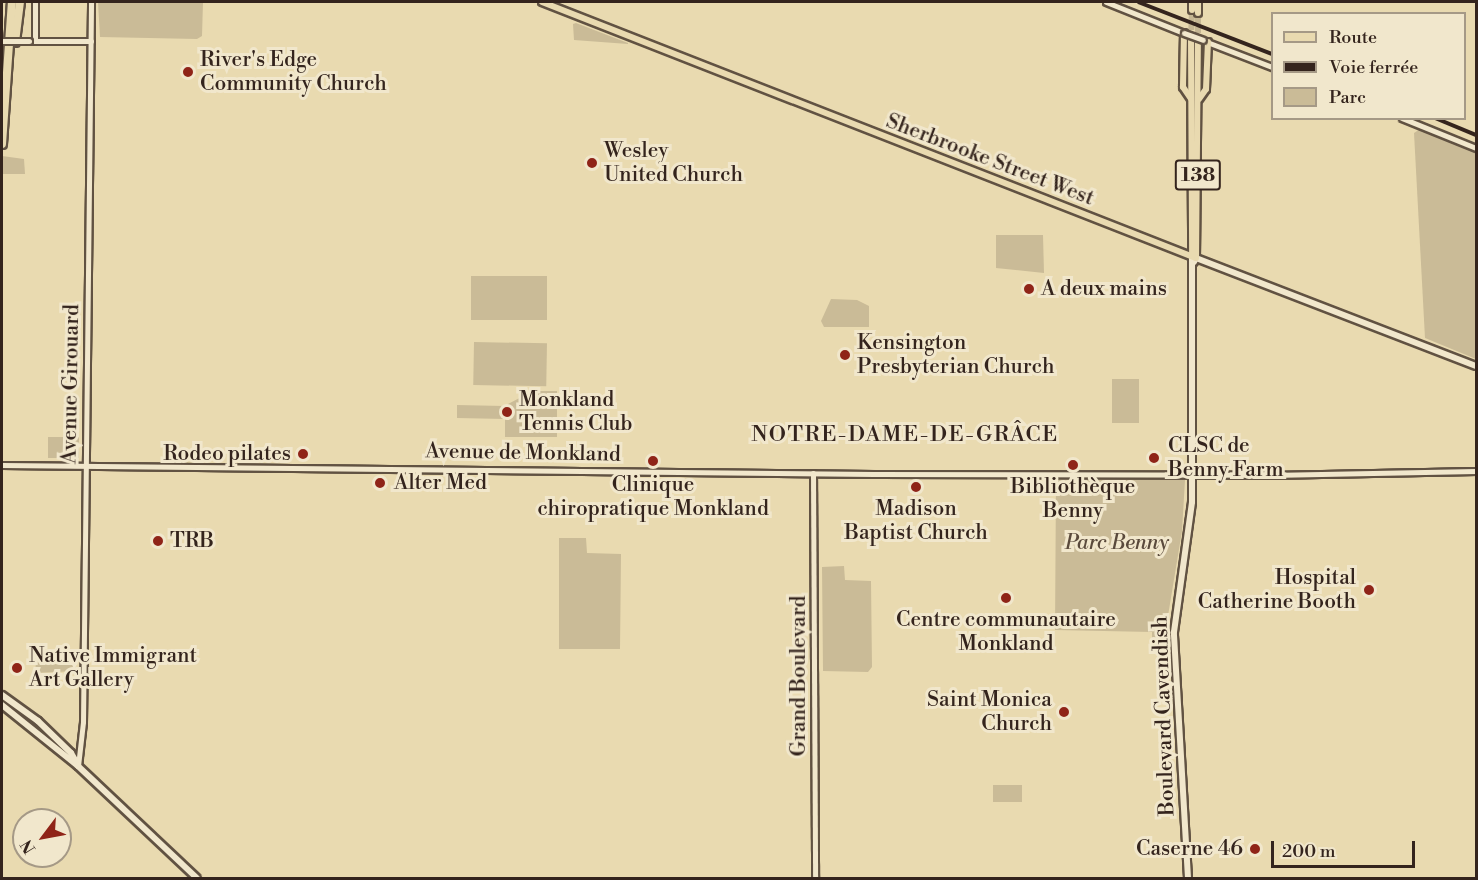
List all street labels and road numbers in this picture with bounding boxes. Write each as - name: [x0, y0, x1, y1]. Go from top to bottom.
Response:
- street label: Sherbrooke Street West: [882, 109, 1098, 211]
- road number: 138: [1174, 158, 1222, 192]
- street label: Avenue Girouard: [57, 304, 85, 464]
- street label: Avenue de Monkland: [425, 439, 621, 467]
- street label: Grand Boulevard: [786, 596, 812, 756]
- street label: Boulevard Cavendish: [1148, 616, 1180, 816]

